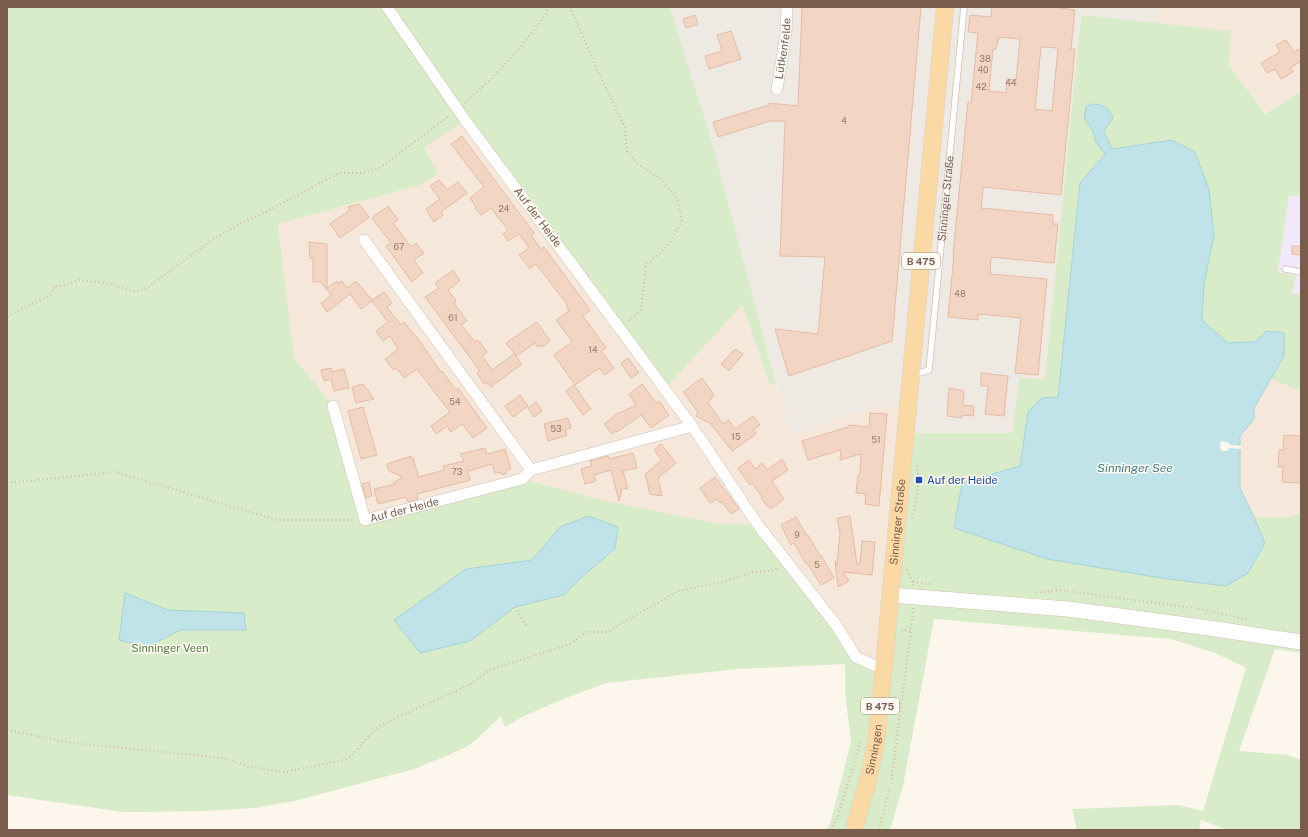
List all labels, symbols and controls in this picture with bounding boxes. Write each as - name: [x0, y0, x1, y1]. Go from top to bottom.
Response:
- street label: Lütkenfelde: [773, 18, 793, 80]
- house number: 38: [979, 53, 991, 64]
- house number: 40: [977, 64, 989, 75]
- house number: 44: [1005, 77, 1017, 88]
- house number: 42: [975, 81, 987, 92]
- house number: 4: [841, 115, 847, 126]
- street label: Sinninger Straße: [935, 155, 956, 242]
- street label: Auf der Heide: [512, 185, 564, 249]
- house number: 24: [498, 203, 510, 214]
- house number: 67: [394, 241, 404, 252]
- road number: B 475: [902, 253, 940, 269]
- house number: 48: [954, 288, 966, 299]
- house number: 61: [448, 312, 458, 323]
- house number: 14: [588, 344, 598, 355]
- house number: 54: [449, 396, 461, 407]
- house number: 53: [550, 423, 562, 434]
- house number: 15: [731, 431, 741, 442]
- house number: 51: [871, 434, 881, 445]
- water label: Sinninger See: [1097, 461, 1173, 475]
- house number: 73: [452, 466, 463, 477]
- place label: Auf der Heide: [927, 474, 998, 486]
- marker: Auf der Heide: [914, 475, 924, 485]
- street label: Sinninger Straße: [887, 478, 907, 565]
- street label: Auf der Heide: [368, 495, 440, 525]
- house number: 9: [794, 529, 800, 540]
- house number: 5: [814, 559, 820, 570]
- park label: Sinninger Veen: [131, 642, 209, 654]
- road number: B 475: [861, 698, 899, 714]
- street label: Sinningen: [863, 724, 884, 776]

